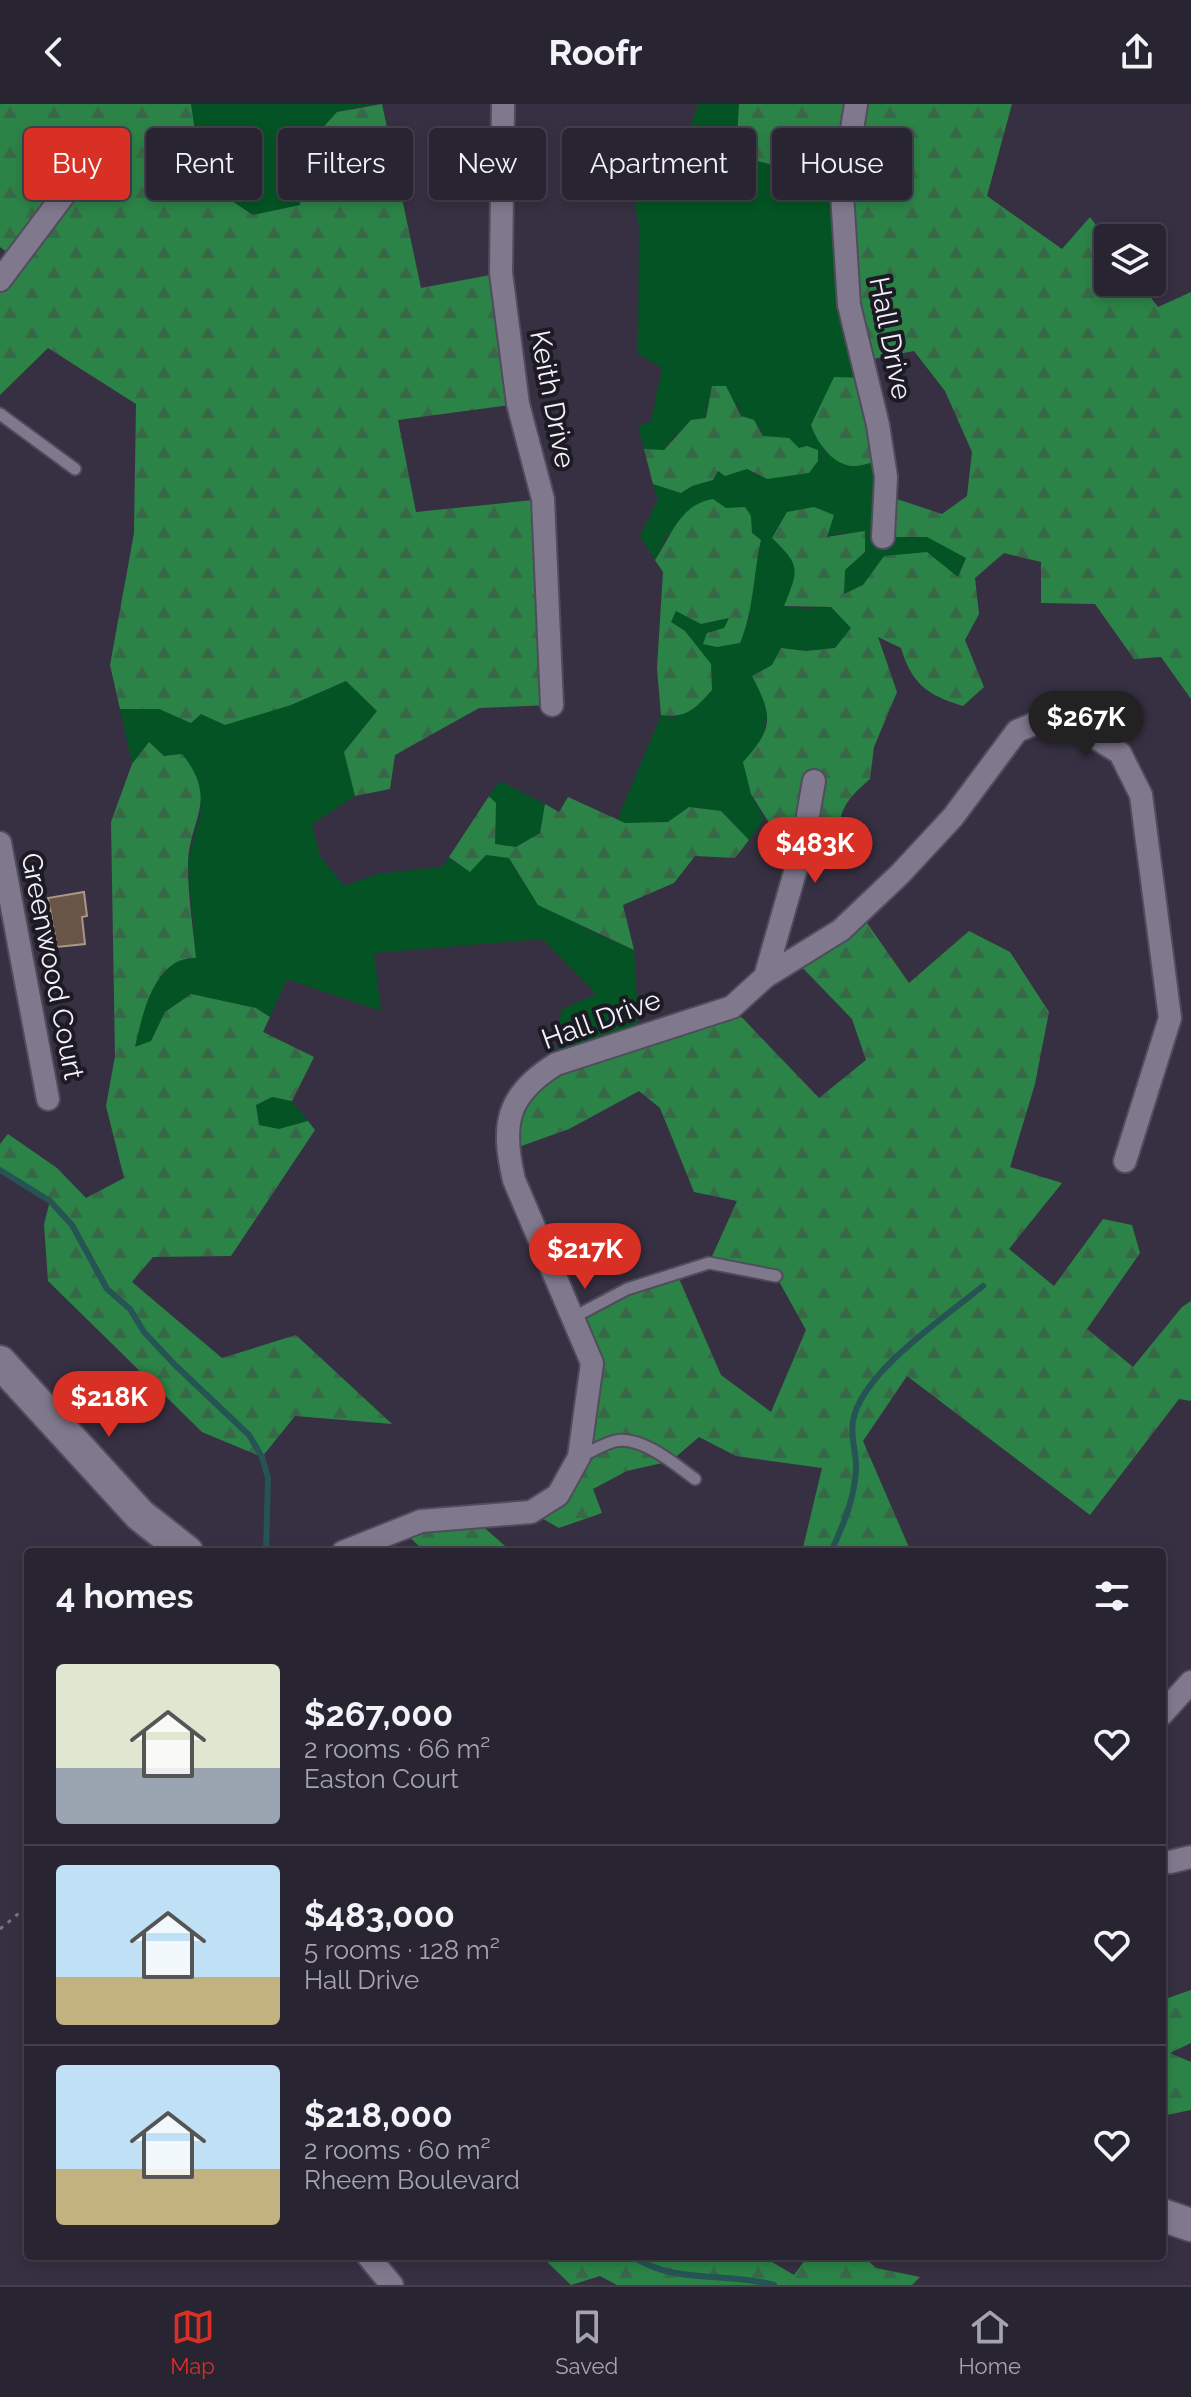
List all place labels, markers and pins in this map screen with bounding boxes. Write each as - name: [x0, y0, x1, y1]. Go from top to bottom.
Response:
- pin: $267K: [1030, 691, 1142, 759]
- pin: $483K: [759, 817, 871, 885]
- pin: $217K: [529, 1223, 641, 1291]
- pin: $218K: [53, 1371, 165, 1439]

